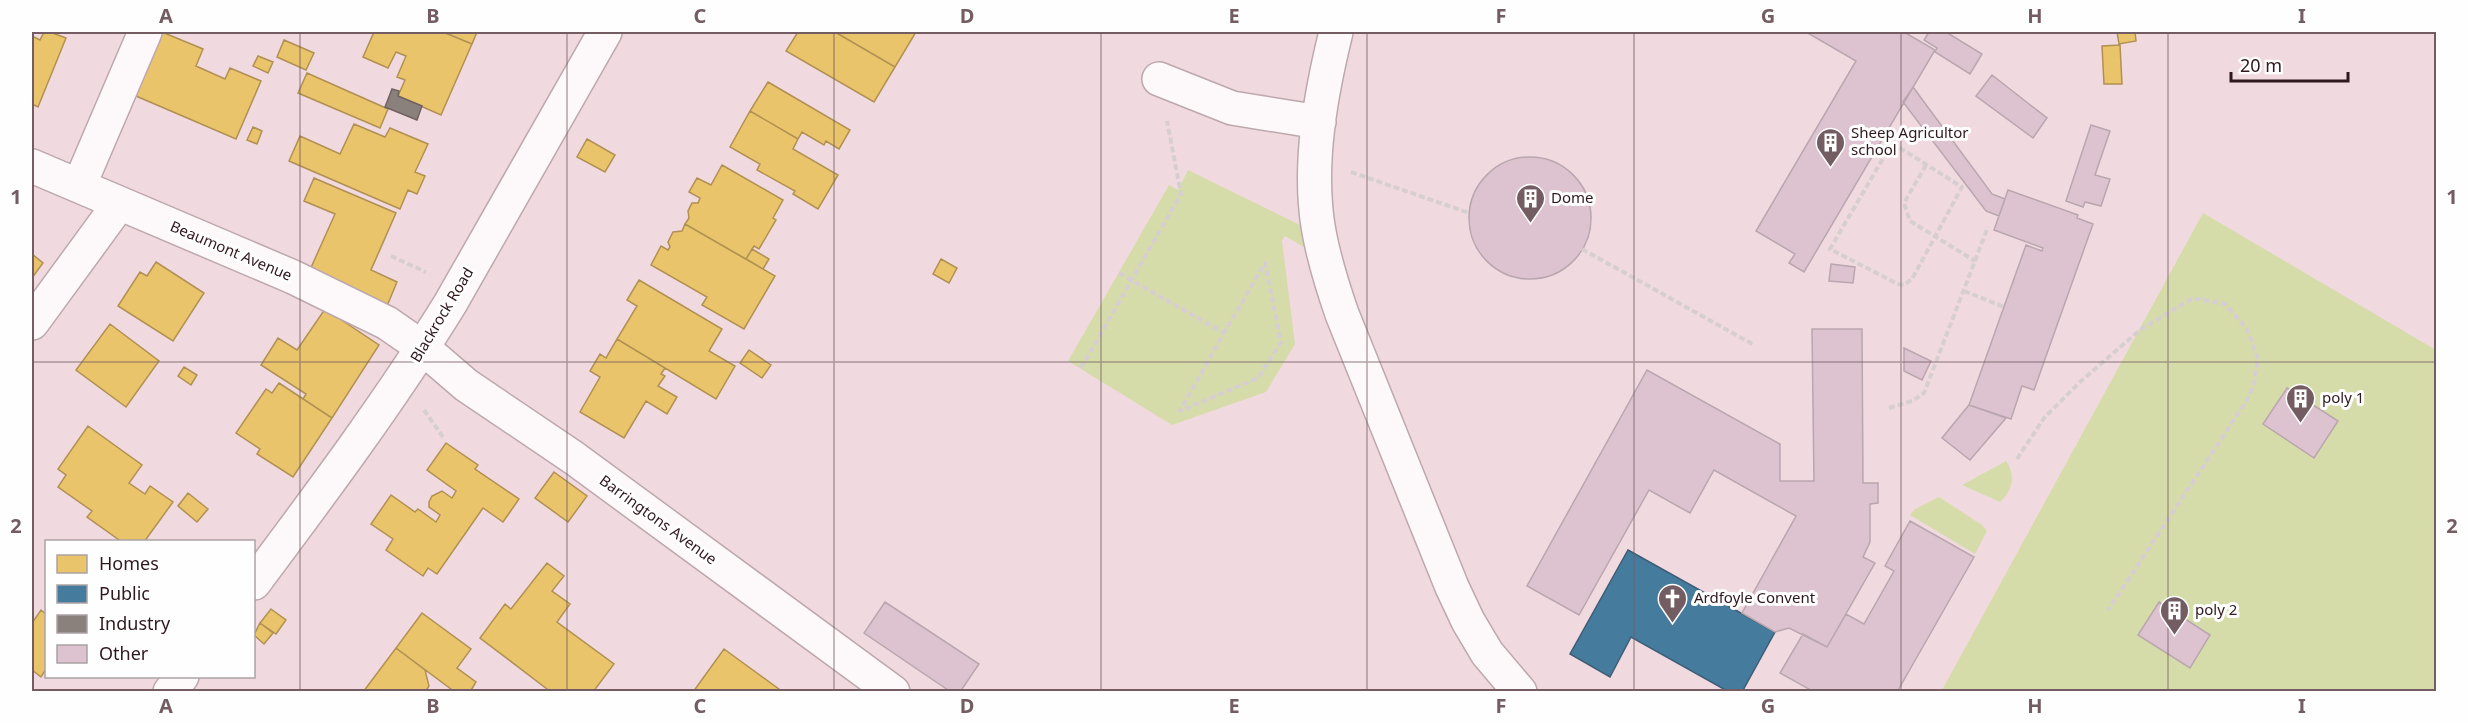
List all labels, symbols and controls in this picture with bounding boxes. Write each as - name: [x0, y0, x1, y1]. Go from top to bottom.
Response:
- text: A: [159, 2, 173, 29]
- text: B: [426, 2, 440, 29]
- text: C: [694, 2, 707, 29]
- text: D: [960, 2, 974, 29]
- text: E: [1228, 2, 1240, 29]
- text: F: [1496, 2, 1506, 29]
- text: G: [1761, 2, 1775, 29]
- text: H: [2027, 2, 2043, 29]
- text: I: [2298, 2, 2306, 29]
- scale bar: [2231, 45, 2348, 83]
- text: 20 m: [2240, 53, 2282, 77]
- place label: Sheep Agricultor school: [1851, 122, 1968, 159]
- building icon: Sheep Agricultor school: [1814, 126, 1846, 168]
- building icon: Dome: [1514, 182, 1546, 224]
- text: 1: [10, 183, 22, 210]
- text: 1: [2446, 183, 2458, 210]
- place label: Dome: [1551, 187, 1594, 207]
- street label: Beaumont Avenue: [168, 215, 295, 285]
- street label: Blackrock Road: [405, 263, 477, 366]
- building icon: poly 1: [2285, 382, 2317, 424]
- place label: poly 1: [2322, 387, 2364, 407]
- street label: Barringtons Avenue: [596, 470, 721, 569]
- text: 2: [10, 512, 22, 539]
- text: 2: [2446, 512, 2458, 539]
- legend: [45, 540, 255, 678]
- text: Homes: [99, 551, 159, 575]
- text: Public: [99, 581, 150, 605]
- church icon: Ardfoyle Convent: [1657, 582, 1689, 624]
- place label: Ardfoyle Convent: [1694, 587, 1816, 607]
- building icon: poly 2: [2158, 594, 2190, 636]
- place label: poly 2: [2195, 599, 2237, 619]
- text: Industry: [99, 611, 171, 635]
- text: Other: [99, 641, 149, 665]
- text: A: [159, 692, 173, 719]
- text: B: [426, 692, 440, 719]
- text: C: [694, 692, 707, 719]
- text: D: [960, 692, 974, 719]
- text: E: [1228, 692, 1240, 719]
- text: F: [1496, 692, 1506, 719]
- text: G: [1761, 692, 1775, 719]
- text: H: [2027, 692, 2043, 719]
- text: I: [2298, 692, 2306, 719]

